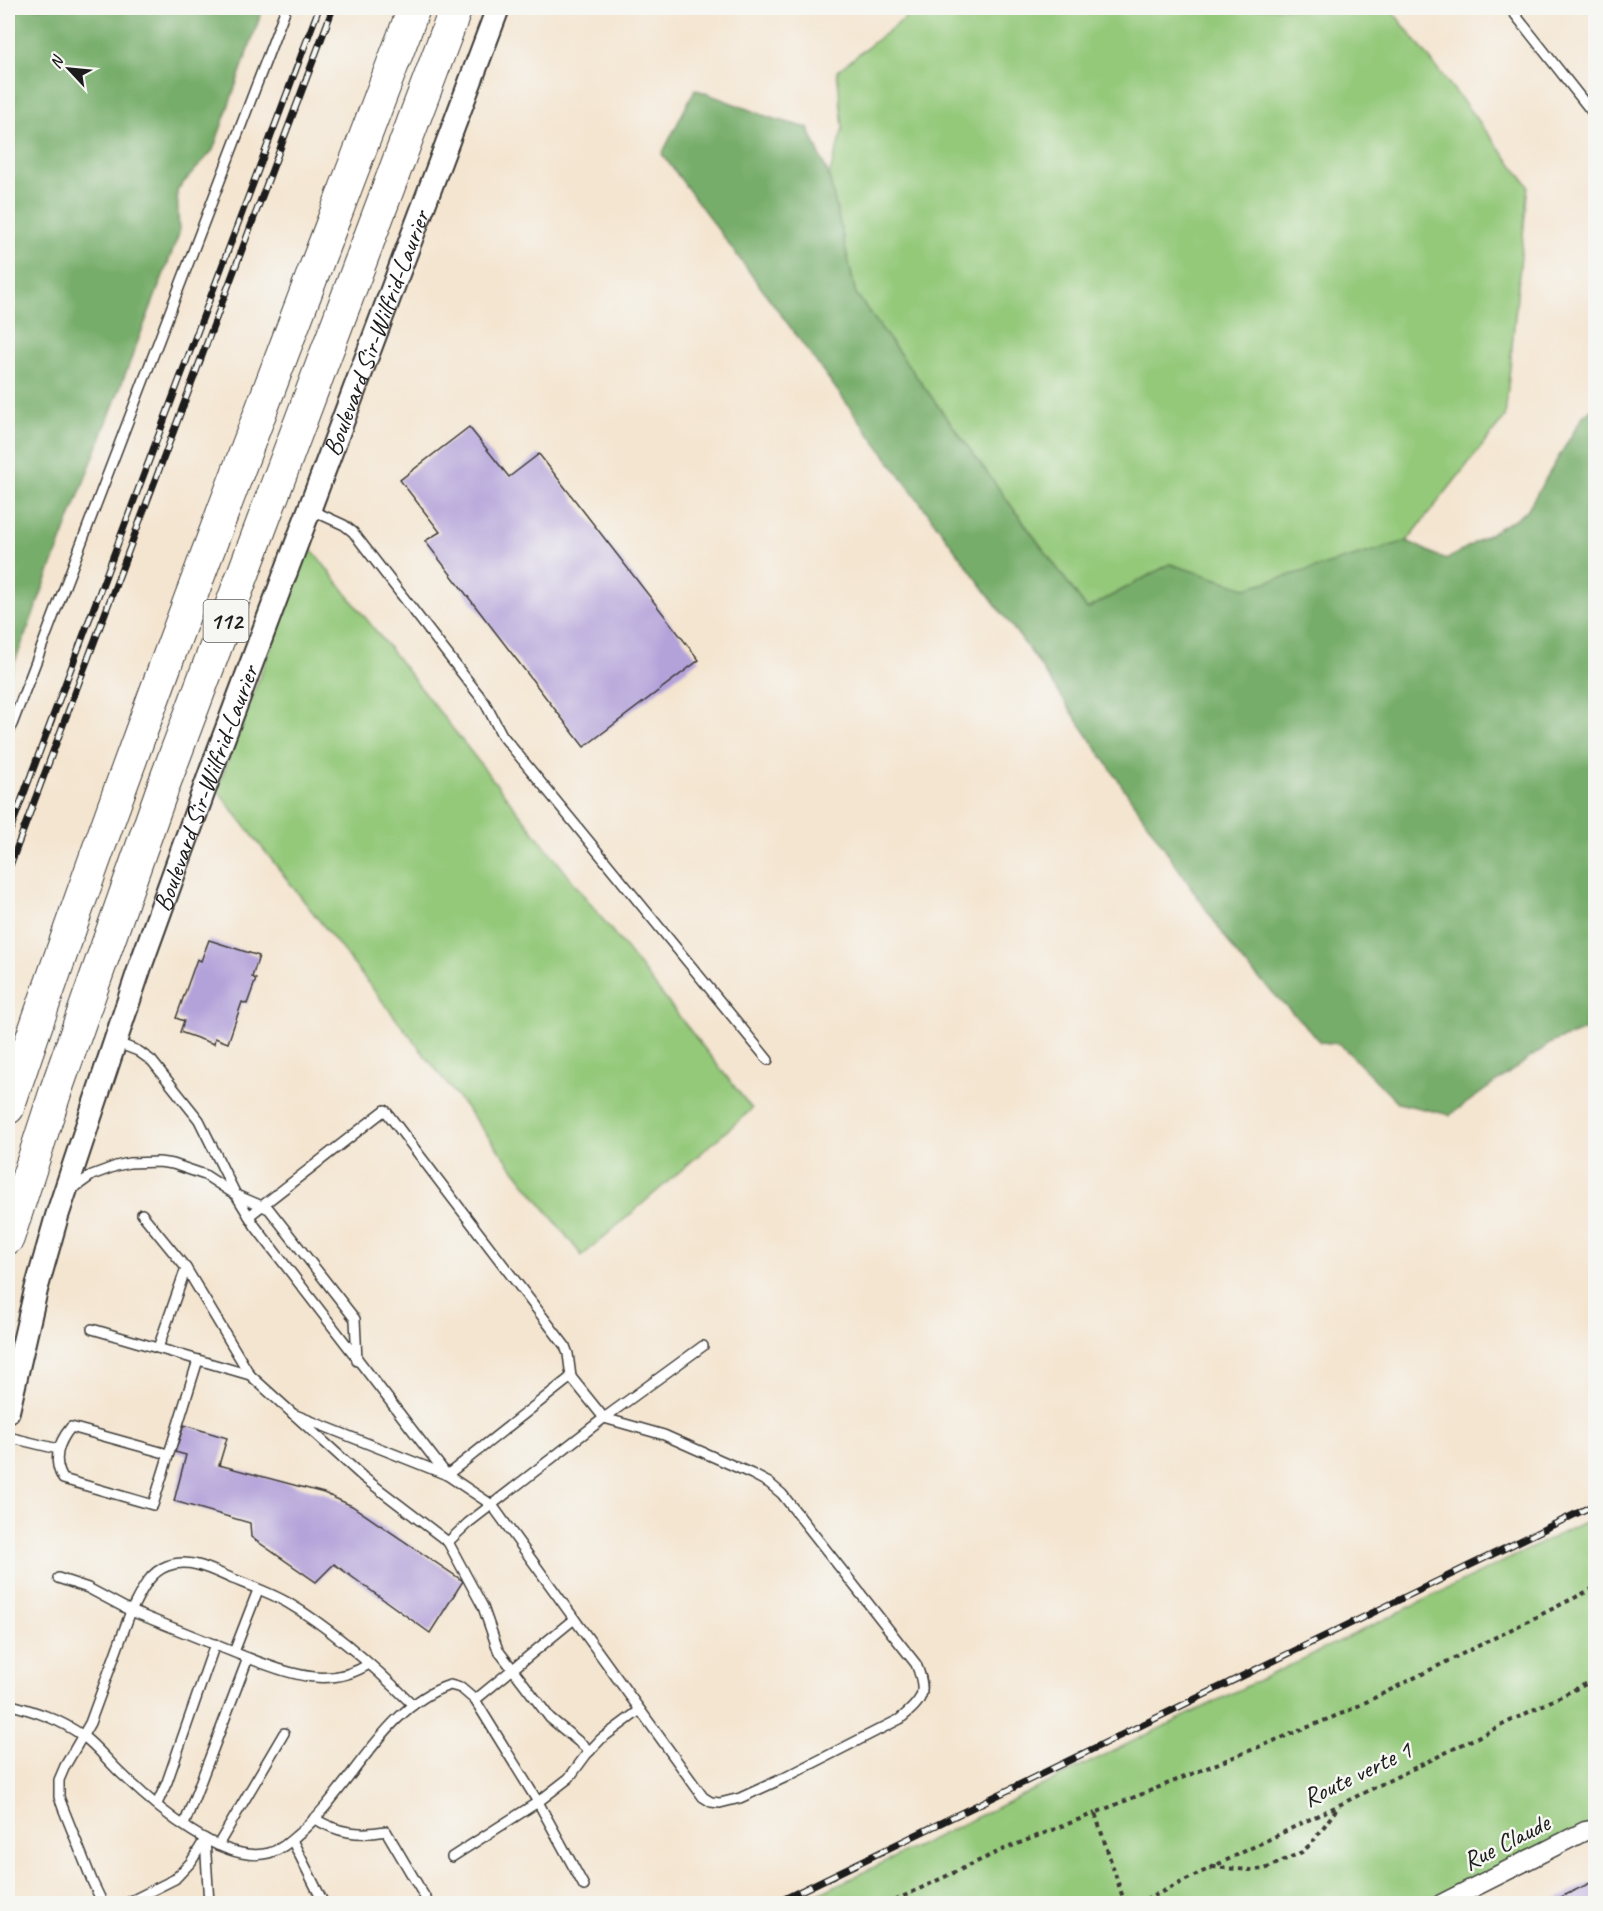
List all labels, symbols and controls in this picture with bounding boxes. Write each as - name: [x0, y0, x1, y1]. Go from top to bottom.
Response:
- north arrow: [39, 39, 99, 99]
- text: N: [45, 51, 69, 72]
- street label: Boulevard Sir-Wilfrid-Laurier: [315, 204, 438, 460]
- road number: 112: [204, 600, 248, 642]
- street label: Boulevard Sir-Wilfrid-Laurier: [145, 659, 266, 916]
- street label: Route verte 1: [1297, 1733, 1418, 1815]
- street label: Rue Claude: [1457, 1805, 1556, 1878]

